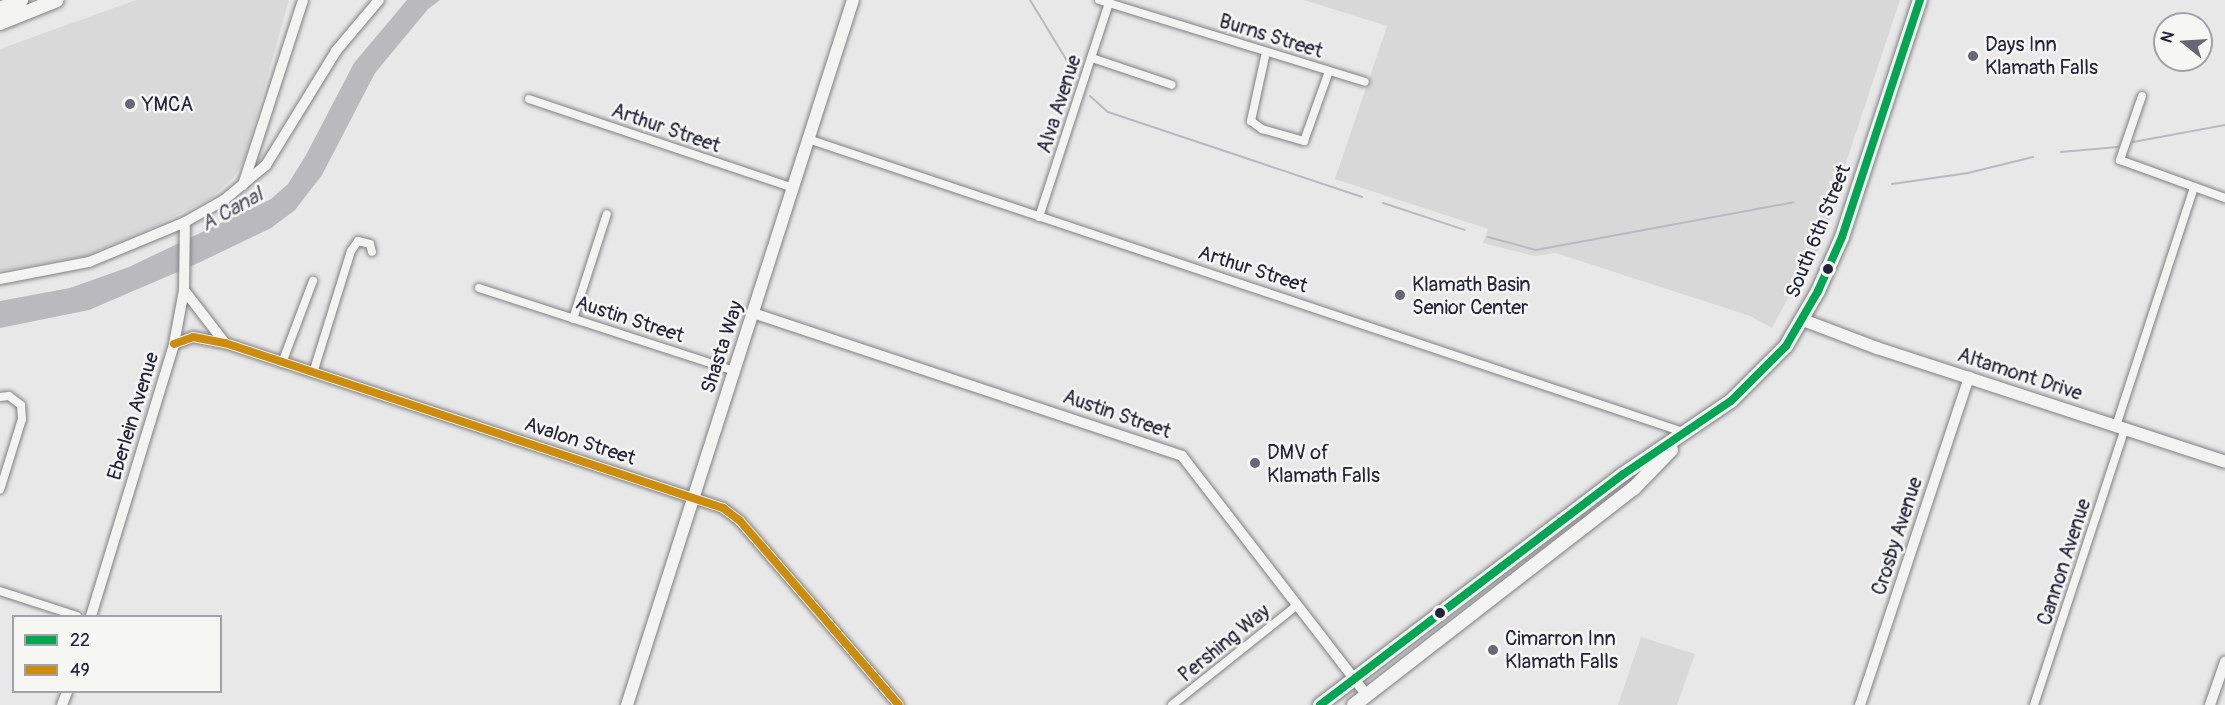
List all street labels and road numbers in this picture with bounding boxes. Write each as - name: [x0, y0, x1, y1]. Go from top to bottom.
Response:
- street label: Burns Street: [1216, 9, 1326, 63]
- street label: Alva Avenue: [1032, 52, 1086, 156]
- street label: Arthur Street: [609, 98, 723, 158]
- street label: South 6th Street: [1780, 161, 1856, 301]
- street label: Arthur Street: [1195, 240, 1311, 298]
- street label: Austin Street: [573, 290, 687, 348]
- street label: Shasta Way: [696, 298, 748, 396]
- street label: Altamont Drive: [1955, 343, 2085, 405]
- street label: Eberlein Avenue: [102, 349, 164, 483]
- street label: Austin Street: [1060, 384, 1174, 444]
- street label: Avalon Street: [521, 412, 639, 470]
- street label: Crosby Avenue: [1867, 474, 1927, 598]
- street label: Cannon Avenue: [2032, 496, 2096, 628]
- street label: Pershing Way: [1173, 599, 1275, 687]

